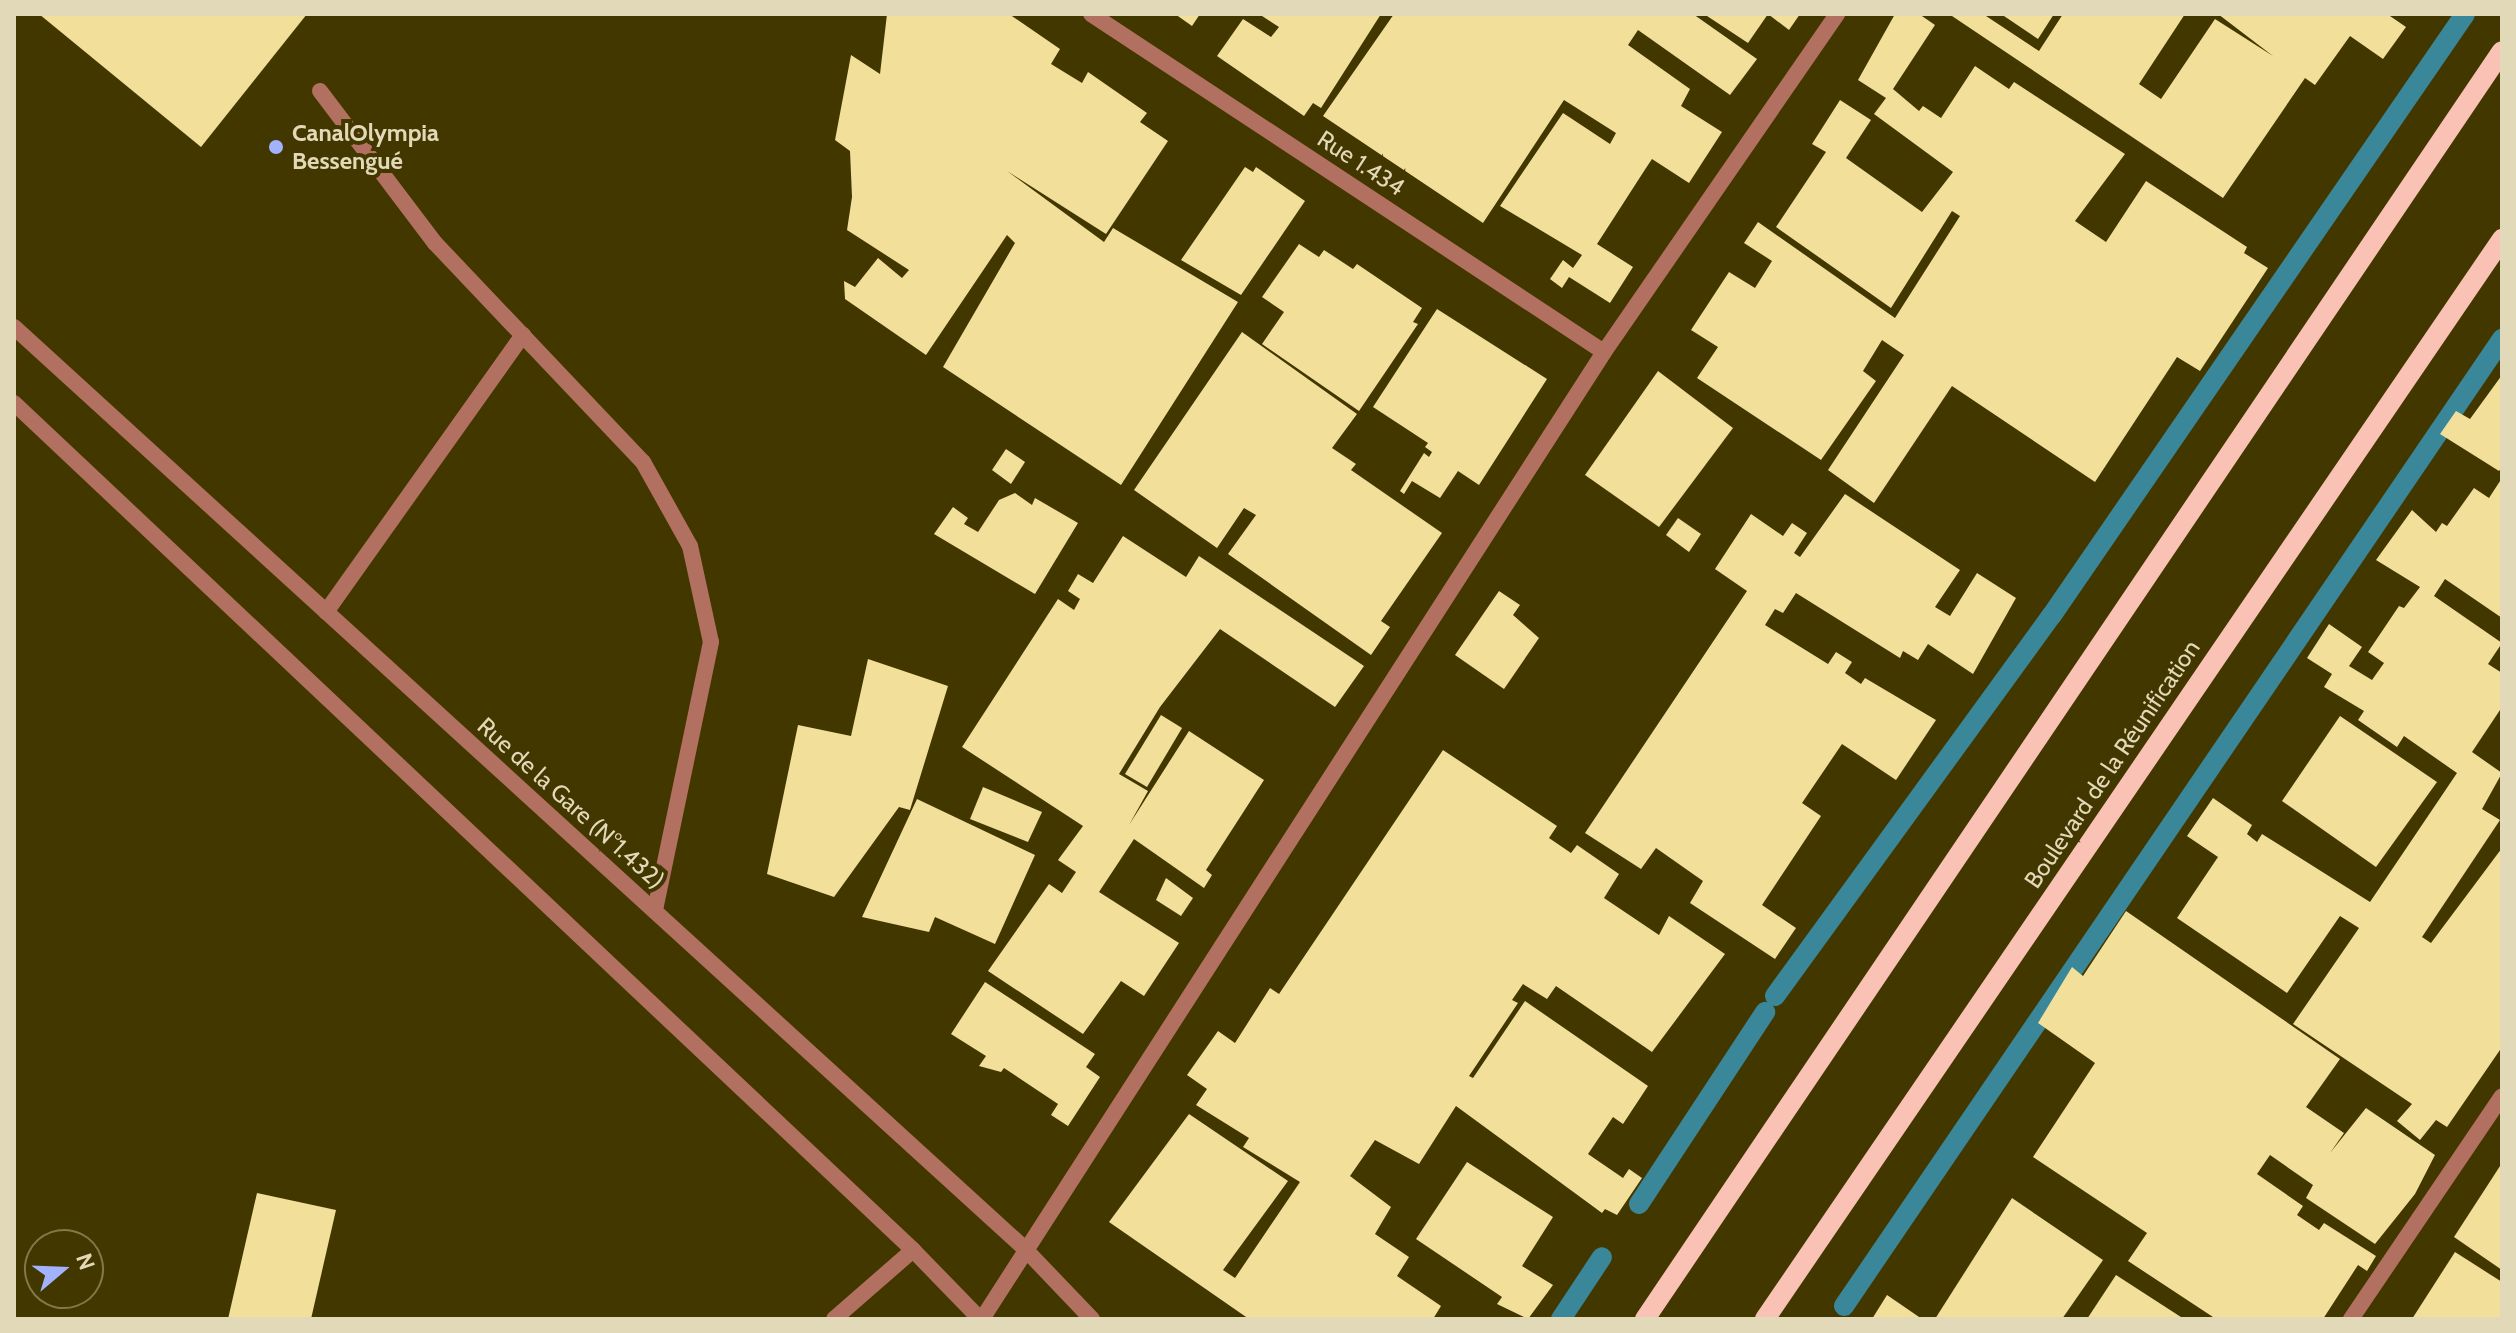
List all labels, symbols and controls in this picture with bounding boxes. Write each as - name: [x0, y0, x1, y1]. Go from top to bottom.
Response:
- place label: CanalOlympia Bessengué: [292, 119, 439, 175]
- street label: Rue 1.434: [1312, 124, 1410, 202]
- marker: CanalOlympia Bessengué: [267, 138, 285, 156]
- street label: Boulevard de la Réunification: [2018, 634, 2206, 894]
- street label: Rue de la Gare (N°1.432): [472, 712, 670, 894]
- north arrow: [24, 1229, 104, 1309]
- text: N: [70, 1250, 101, 1273]

